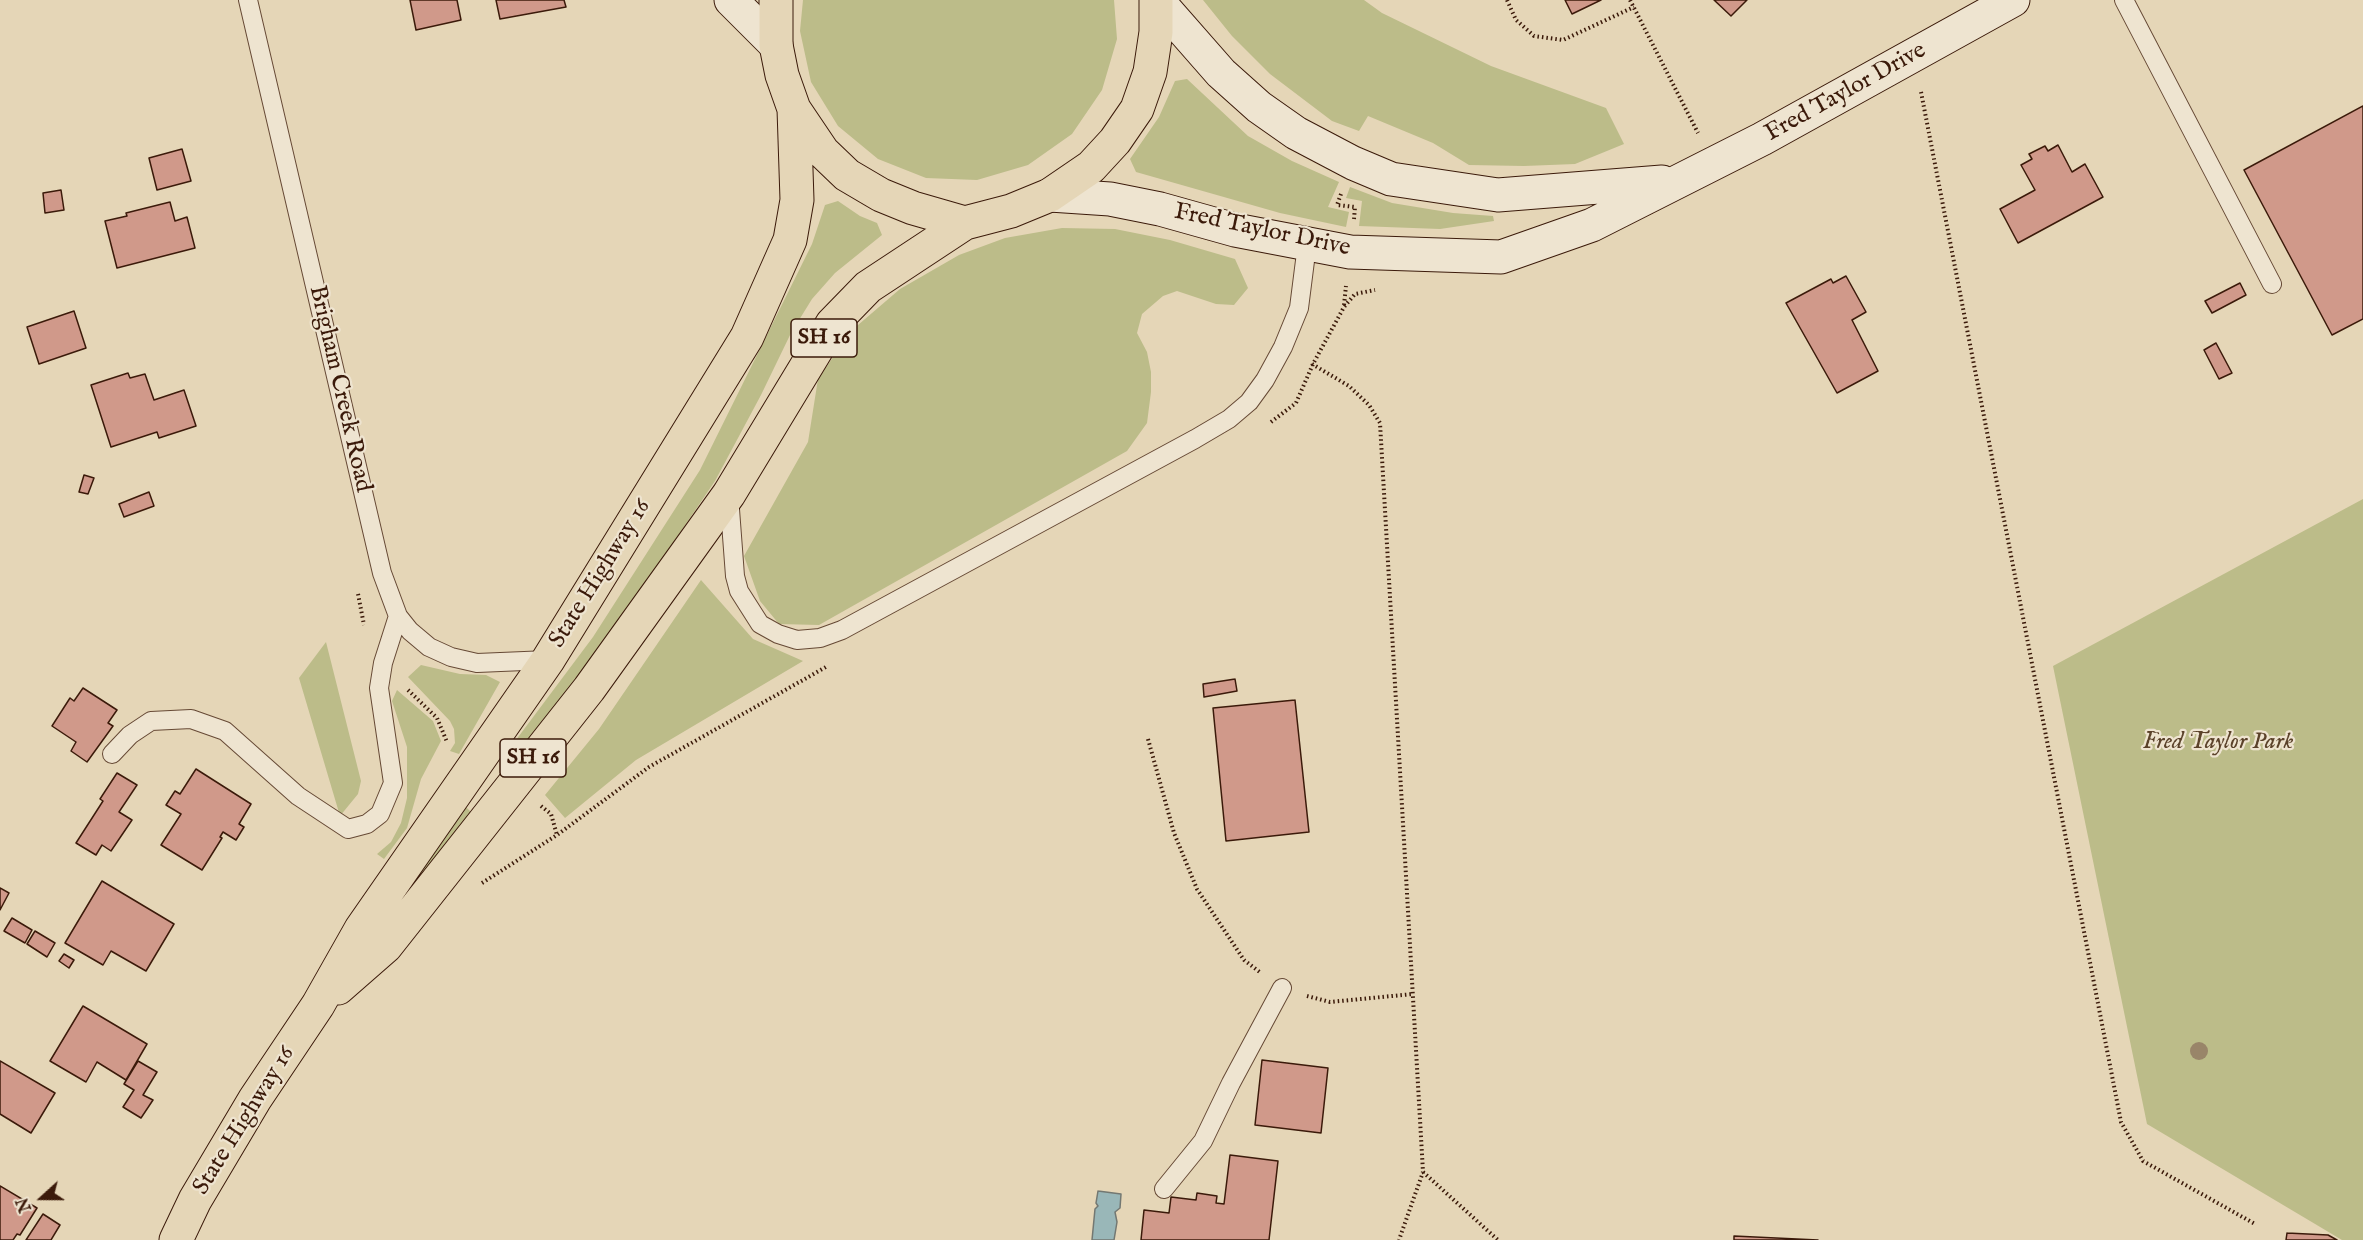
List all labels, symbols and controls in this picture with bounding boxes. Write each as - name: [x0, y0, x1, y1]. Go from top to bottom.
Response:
- street label: Fred Taylor Drive: [1761, 37, 1931, 149]
- street label: Fred Taylor Drive: [1171, 198, 1353, 264]
- street label: Brigham Creek Road: [301, 283, 377, 495]
- road number: SH 16: [791, 319, 857, 357]
- street label: State Highway 16: [544, 494, 658, 654]
- park label: Fred Taylor Park: [2143, 729, 2293, 757]
- road number: SH 16: [500, 739, 566, 777]
- street label: State Highway 16: [188, 1041, 302, 1201]
- north arrow: [12, 1168, 72, 1228]
- text: N: [13, 1194, 37, 1214]

